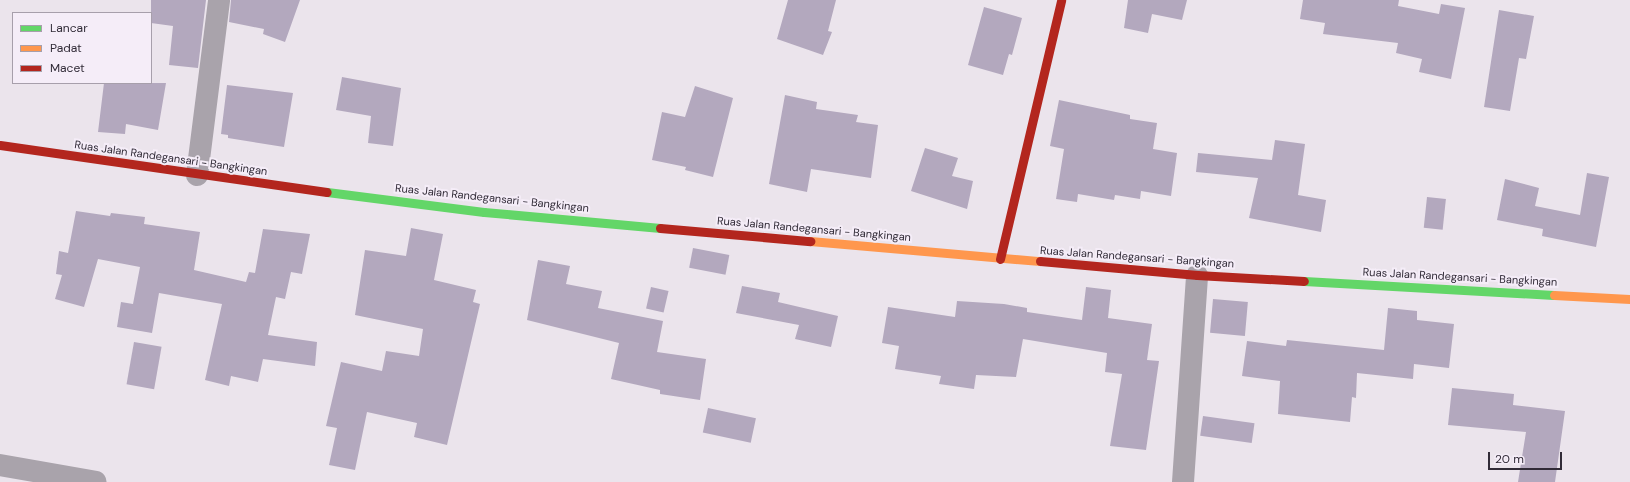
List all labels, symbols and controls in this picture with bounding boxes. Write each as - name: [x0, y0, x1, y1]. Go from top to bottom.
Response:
- legend: [12, 12, 152, 84]
- text: Lancar: [50, 20, 88, 36]
- text: Padat: [50, 40, 82, 56]
- text: Macet: [50, 60, 85, 76]
- street label: Ruas Jalan Randegansari - Bangkingan: [74, 138, 268, 178]
- street label: Ruas Jalan Randegansari - Bangkingan: [394, 181, 590, 215]
- street label: Ruas Jalan Randegansari - Bangkingan: [716, 214, 912, 244]
- street label: Ruas Jalan Randegansari - Bangkingan: [1039, 244, 1235, 270]
- street label: Ruas Jalan Randegansari - Bangkingan: [1362, 265, 1558, 289]
- scale bar: [1490, 444, 1564, 470]
- text: 20 m: [1495, 451, 1524, 467]

